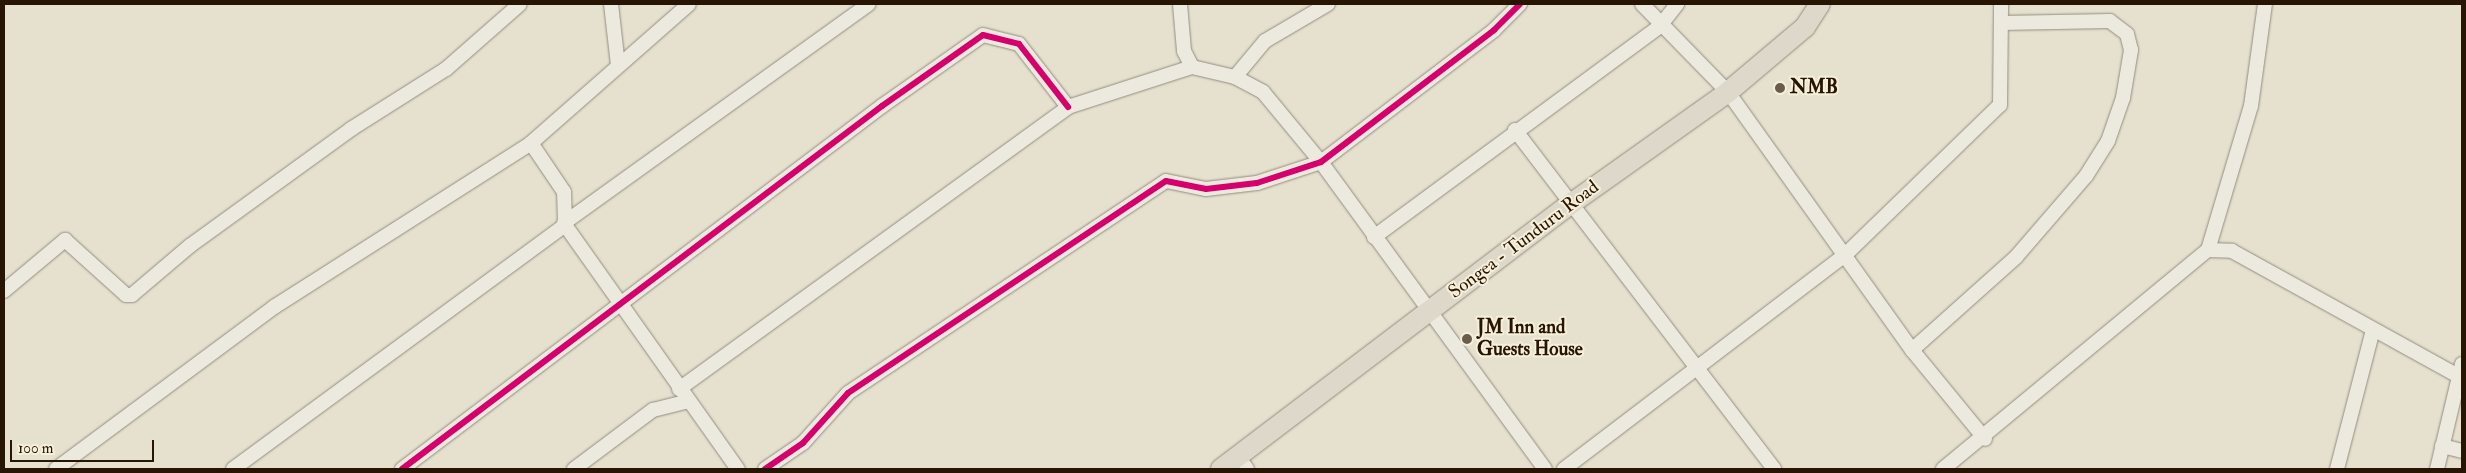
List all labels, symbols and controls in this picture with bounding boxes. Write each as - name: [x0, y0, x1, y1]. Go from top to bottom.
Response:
- place label: NMB: [1790, 77, 1838, 99]
- marker: NMB: [1774, 82, 1786, 94]
- street label: Songea - Tunduru Road: [1444, 176, 1604, 304]
- place label: JM Inn and Guests House: [1477, 317, 1583, 361]
- marker: JM Inn and Guests House: [1461, 333, 1473, 345]
- scale bar: [12, 430, 156, 462]
- text: 100 m: [18, 439, 53, 458]

